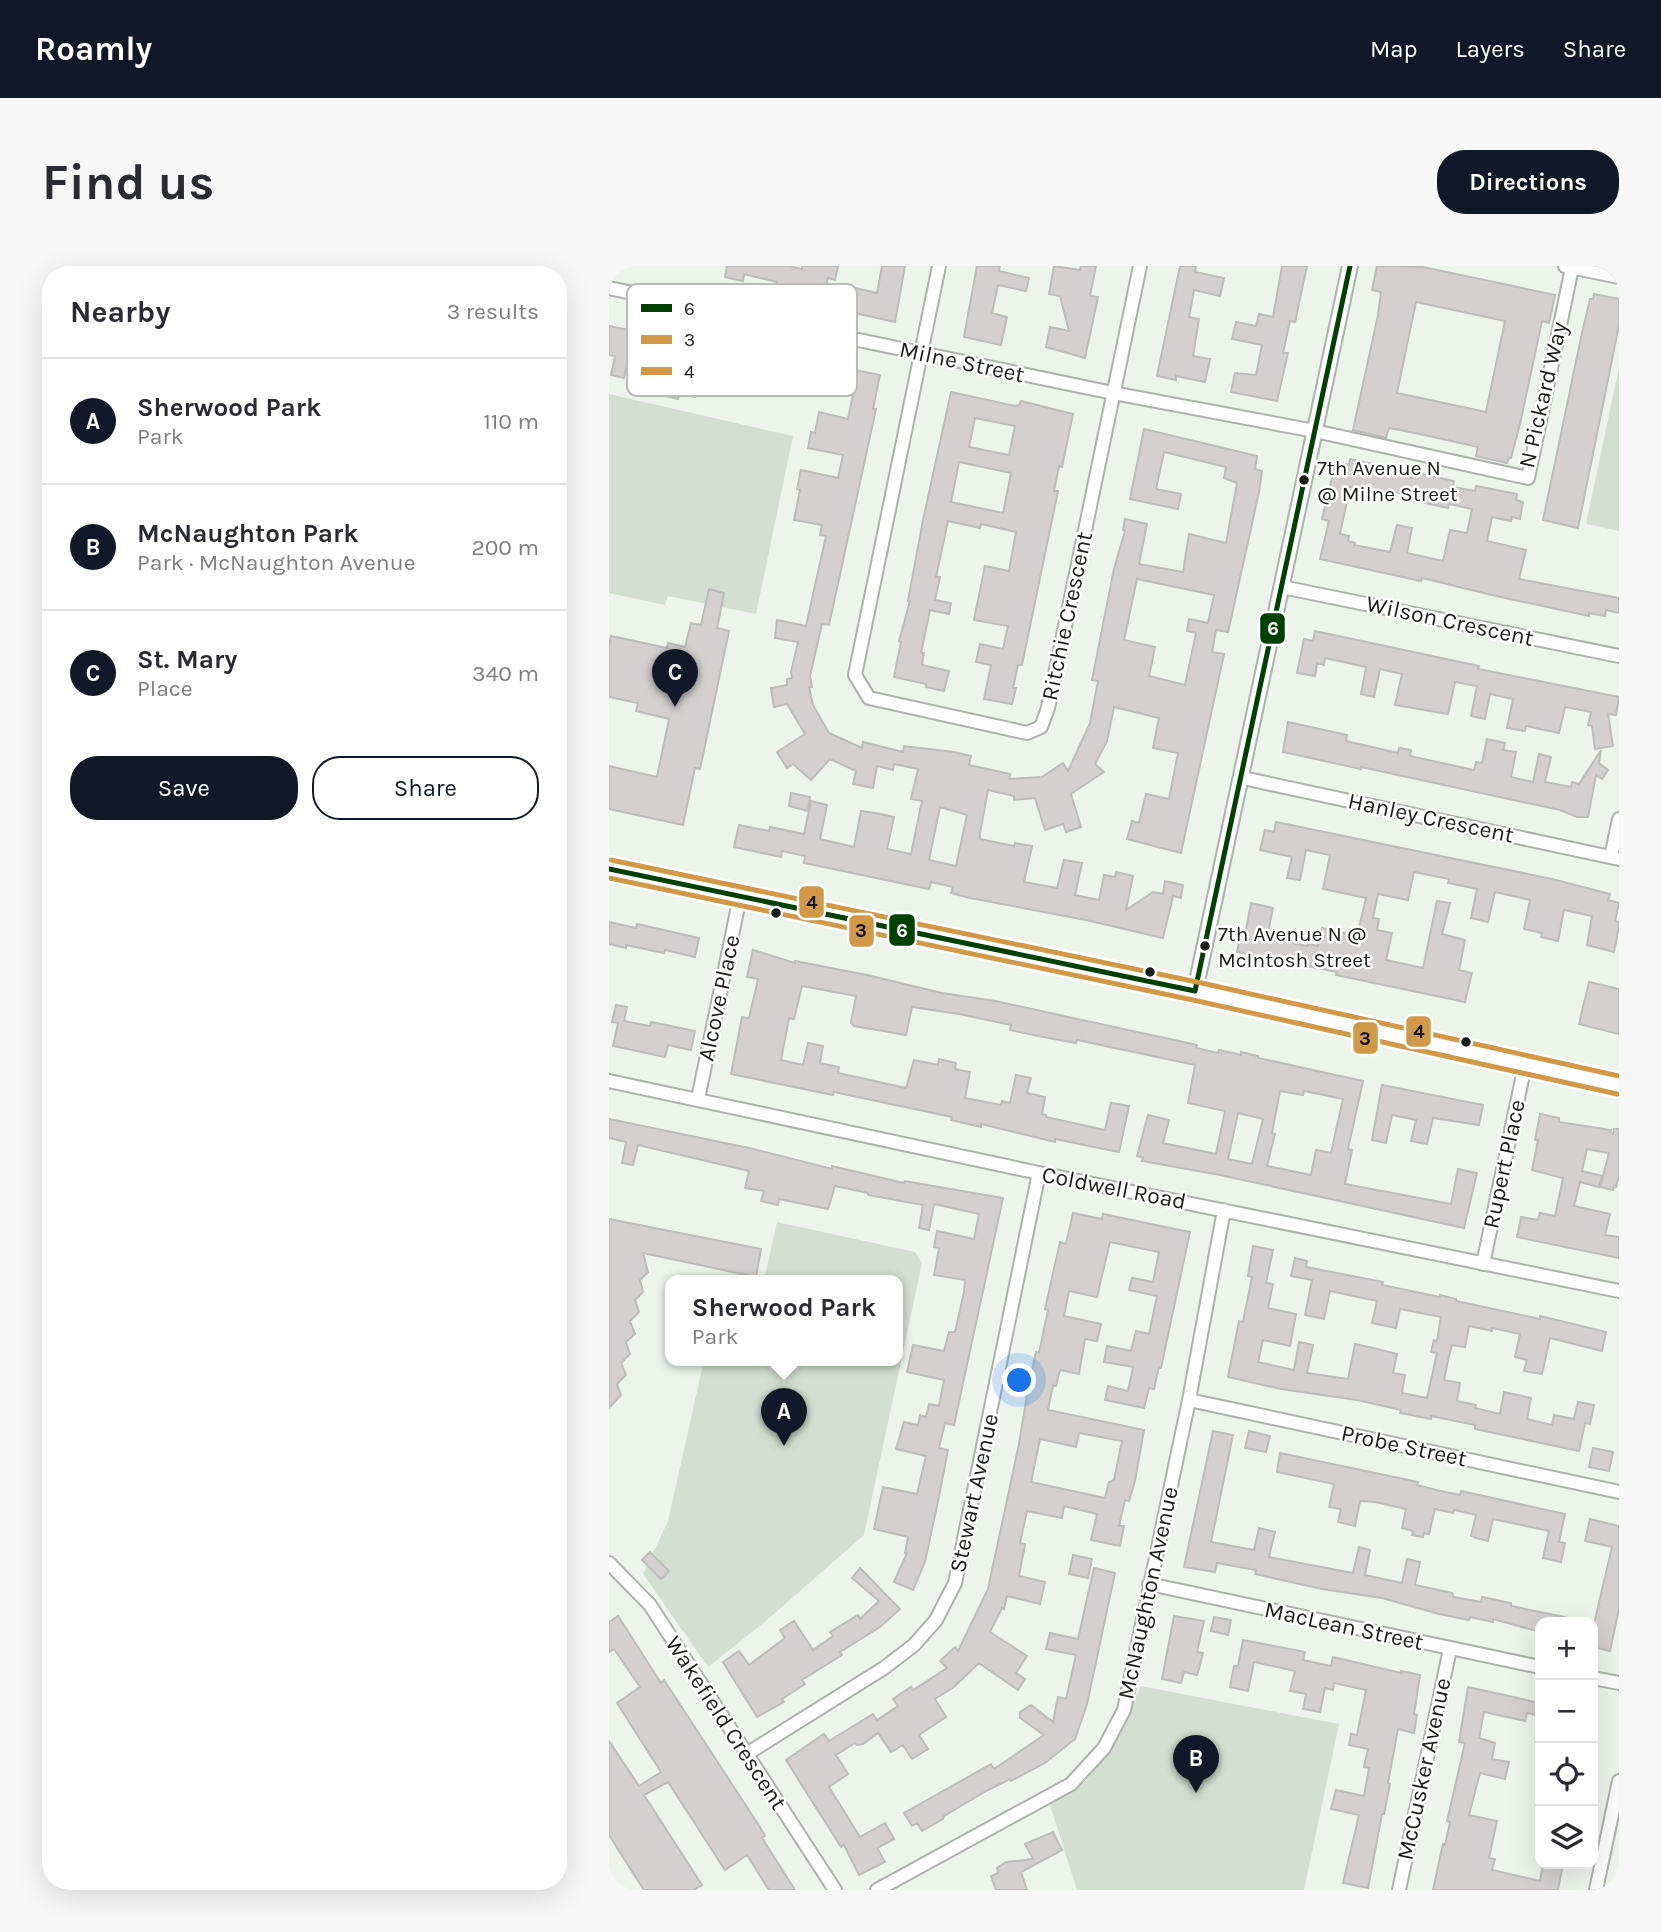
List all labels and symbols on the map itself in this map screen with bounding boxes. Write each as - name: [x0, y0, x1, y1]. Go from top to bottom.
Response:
- legend: [627, 284, 857, 396]
- text: 6: [684, 298, 695, 320]
- street label: N Pickard Way: [1513, 319, 1573, 471]
- text: 3: [684, 329, 695, 351]
- street label: Milne Street: [897, 336, 1027, 388]
- text: 4: [684, 361, 695, 383]
- place label: 7th Avenue N @ Milne Street: [1317, 456, 1458, 506]
- marker: 7th Avenue N @ Milne Street: [1297, 473, 1311, 487]
- street label: Ritchie Crescent: [1036, 529, 1098, 703]
- street label: Wilson Crescent: [1364, 590, 1536, 652]
- line badge: 6: [1259, 612, 1286, 645]
- text: 6: [1267, 618, 1279, 640]
- pin: C: [652, 649, 698, 707]
- street label: Hanley Crescent: [1346, 787, 1517, 849]
- line badge: 4: [798, 885, 825, 919]
- text: 4: [806, 892, 818, 914]
- unlabelled marker: [769, 906, 783, 920]
- line badge: 6: [888, 913, 916, 947]
- line badge: 3: [848, 914, 875, 948]
- text: 3: [855, 920, 867, 942]
- text: 6: [896, 920, 908, 942]
- place label: 7th Avenue N @ McIntosh Street: [1218, 922, 1371, 972]
- street label: Alcove Place: [692, 932, 746, 1064]
- marker: 7th Avenue N @ McIntosh Street: [1198, 939, 1212, 953]
- unlabelled marker: [1143, 965, 1157, 979]
- line badge: 4: [1405, 1015, 1432, 1048]
- line badge: 3: [1352, 1021, 1379, 1055]
- text: 4: [1413, 1021, 1425, 1043]
- text: 3: [1359, 1028, 1371, 1050]
- unlabelled marker: [1459, 1035, 1473, 1049]
- street label: Rupert Place: [1477, 1097, 1531, 1231]
- street label: Coldwell Road: [1040, 1161, 1188, 1215]
- your location: [1002, 1363, 1036, 1397]
- pin: A: [761, 1388, 807, 1446]
- street label: Stewart Avenue: [944, 1411, 1004, 1575]
- street label: Probe Street: [1339, 1420, 1470, 1473]
- street label: McNaughton Avenue: [1112, 1484, 1184, 1702]
- street label: MacLean Street: [1262, 1596, 1426, 1656]
- street label: Wakefield Crescent: [660, 1631, 792, 1815]
- street label: McCusker Avenue: [1391, 1675, 1457, 1863]
- pin: B: [1173, 1735, 1219, 1793]

